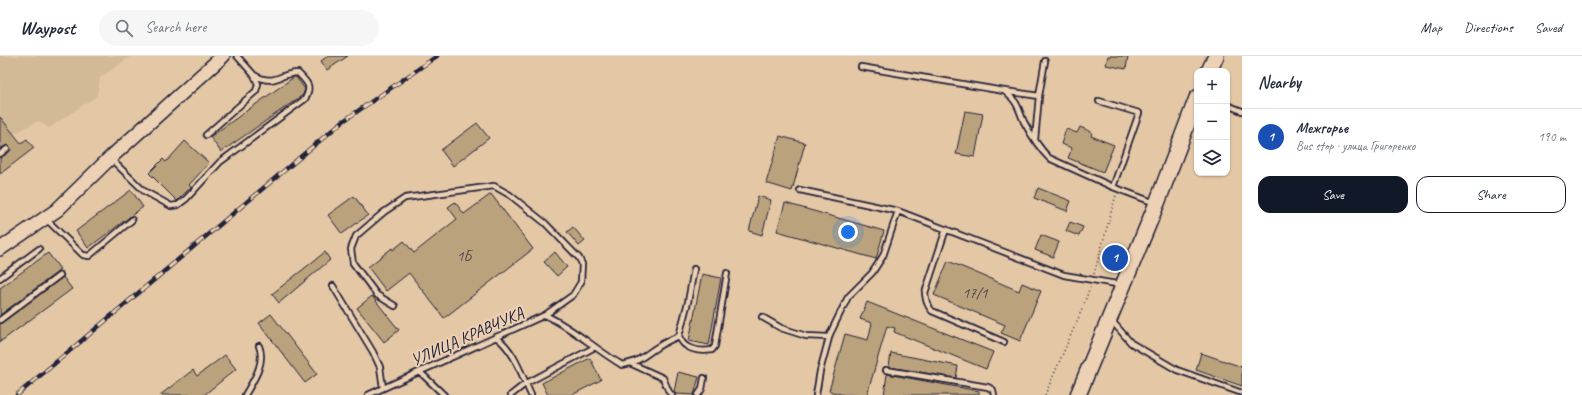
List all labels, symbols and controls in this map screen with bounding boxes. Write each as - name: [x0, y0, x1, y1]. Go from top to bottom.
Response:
- search box: [99, 10, 379, 46]
- text: Waypost: [20, 16, 75, 40]
- icon: search: [113, 17, 135, 39]
- text: Search here: [145, 18, 206, 37]
- text: Map: [1421, 19, 1442, 36]
- text: Directions: [1464, 19, 1513, 36]
- text: Saved: [1535, 19, 1562, 36]
- map controls: [1194, 68, 1230, 176]
- button: +: [1194, 68, 1230, 104]
- text: Nearby: [1258, 72, 1301, 93]
- button: −: [1194, 104, 1230, 140]
- text: Межгорье: [1296, 119, 1348, 138]
- text: 1: [1268, 129, 1274, 145]
- text: 190 m: [1538, 129, 1566, 145]
- text: Bus stop · улица Григоренко: [1296, 138, 1415, 154]
- button: layers: [1194, 140, 1230, 176]
- button: Save: [1258, 176, 1408, 213]
- button: Share: [1416, 176, 1566, 213]
- your location: [838, 222, 858, 242]
- pin: 1: [1102, 243, 1128, 273]
- house number: 1Б: [457, 247, 474, 266]
- house number: 17/1: [962, 284, 989, 303]
- street label: УЛИЦА КРАВЧУКА: [408, 302, 527, 371]

